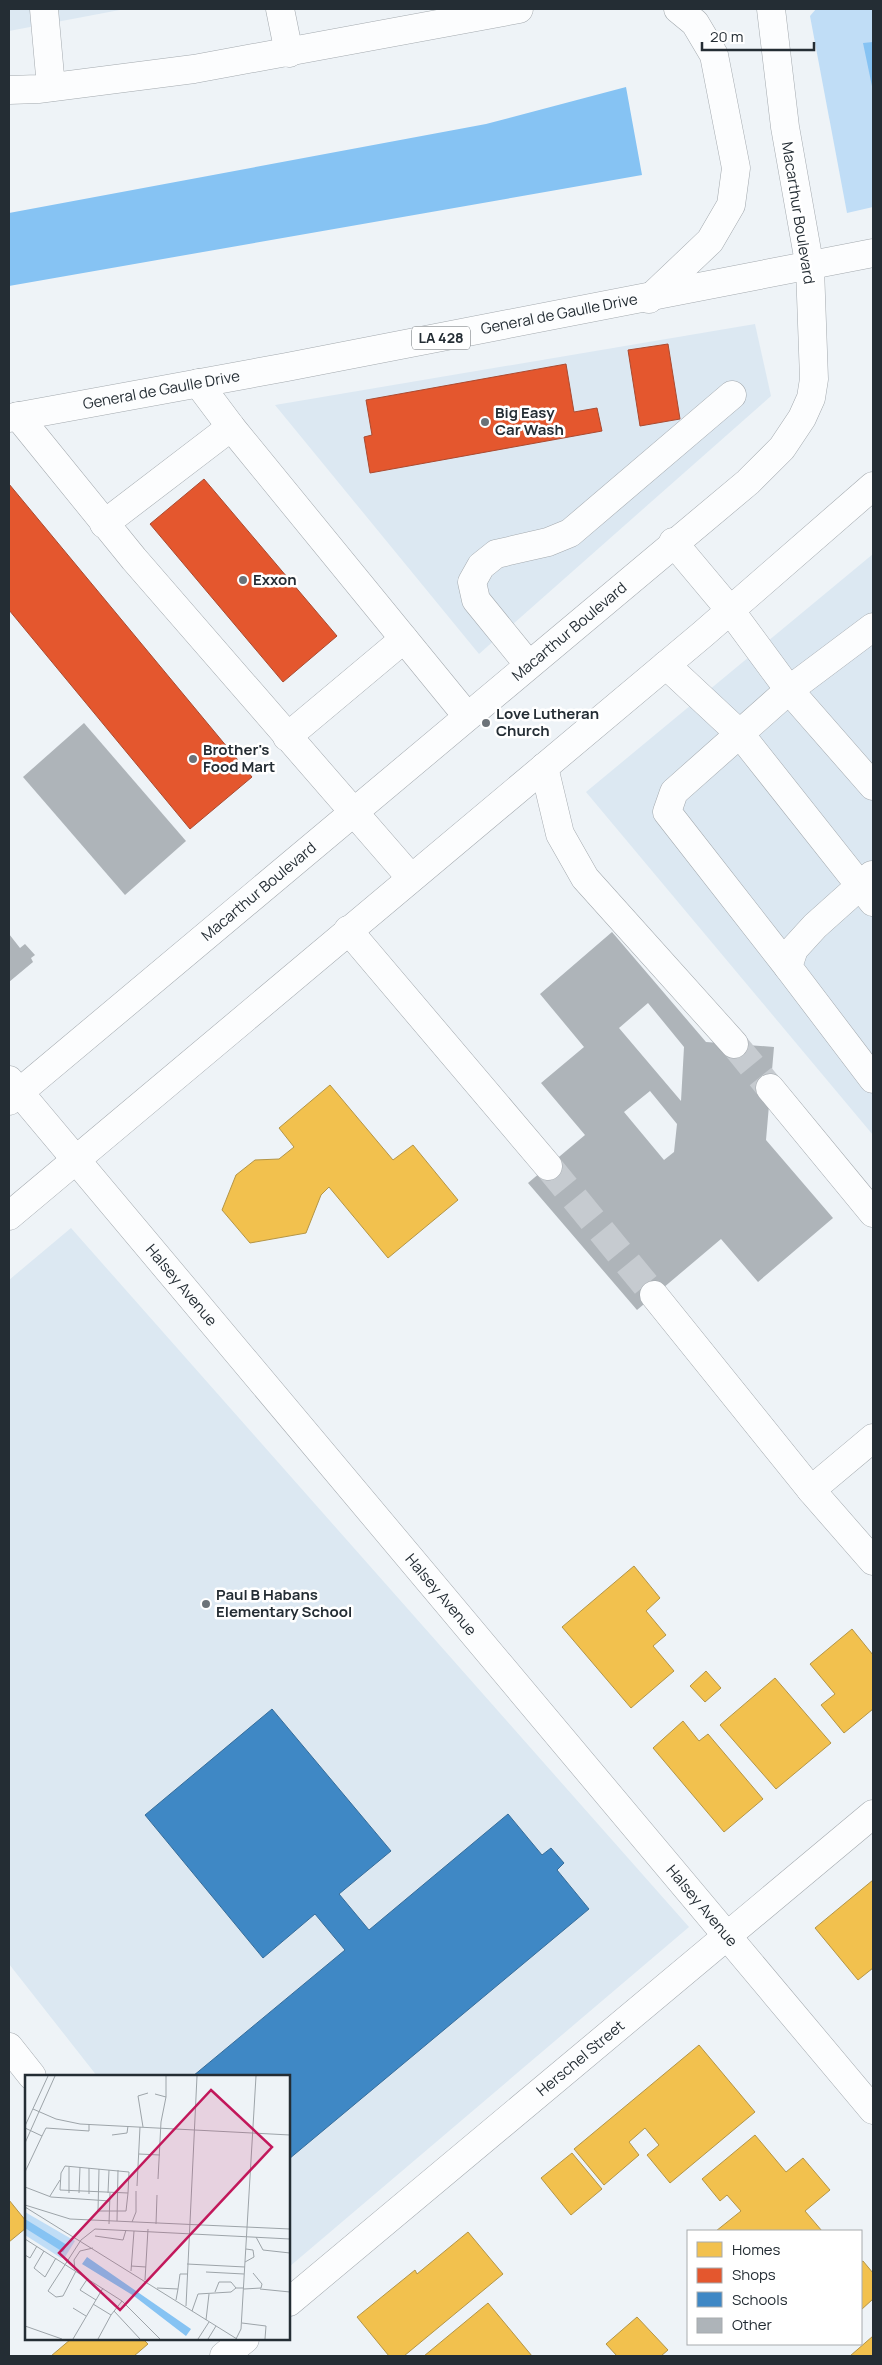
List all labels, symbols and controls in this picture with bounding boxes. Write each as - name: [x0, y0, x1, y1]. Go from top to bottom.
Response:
- scale bar: [702, 20, 814, 52]
- text: 20 m: [710, 26, 743, 47]
- street label: Macarthur Boulevard: [777, 140, 820, 286]
- street label: General de Gaulle Drive: [479, 288, 640, 339]
- road number: LA 428: [412, 326, 470, 349]
- street label: General de Gaulle Drive: [81, 365, 242, 414]
- place label: Big Easy Car Wash: [495, 402, 564, 440]
- marker: Big Easy Car Wash: [479, 416, 491, 428]
- place label: Exxon: [253, 569, 297, 590]
- marker: Exxon: [237, 574, 249, 586]
- street label: Macarthur Boulevard: [507, 577, 631, 685]
- place label: Love Lutheran Church: [496, 703, 599, 741]
- marker: Love Lutheran Church: [480, 717, 492, 729]
- place label: Brother's Food Mart: [203, 739, 275, 777]
- marker: Brother's Food Mart: [187, 753, 199, 765]
- street label: Macarthur Boulevard: [197, 837, 320, 946]
- street label: Halsey Avenue: [141, 1240, 222, 1331]
- street label: Halsey Avenue: [401, 1549, 482, 1640]
- place label: Paul B Habans Elementary School: [216, 1584, 352, 1622]
- marker: Paul B Habans Elementary School: [200, 1598, 212, 1610]
- street label: Halsey Avenue: [662, 1860, 743, 1951]
- street label: Herschel Street: [532, 2015, 629, 2101]
- inset map: [25, 2075, 290, 2340]
- legend: [687, 2230, 862, 2345]
- text: Homes: [732, 2239, 781, 2260]
- text: Shops: [732, 2264, 776, 2285]
- text: Schools: [732, 2289, 788, 2310]
- text: Other: [732, 2314, 773, 2335]

